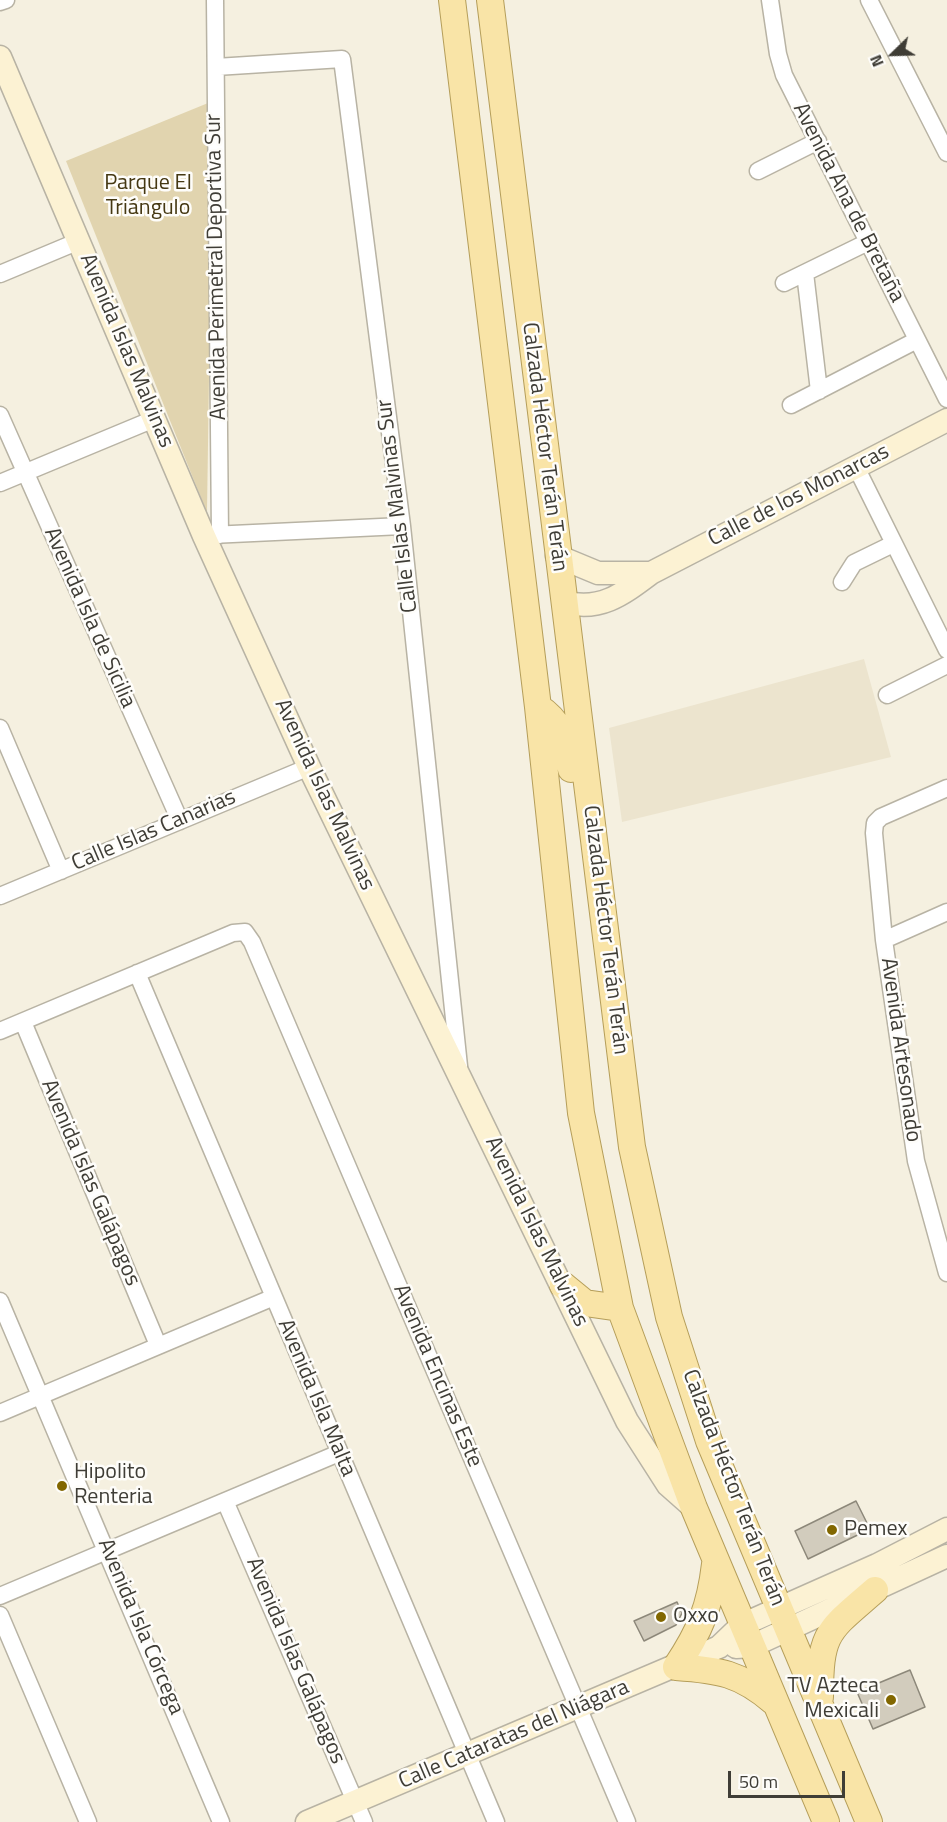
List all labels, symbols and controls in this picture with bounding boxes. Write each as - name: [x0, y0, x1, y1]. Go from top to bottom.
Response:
- north arrow: [863, 24, 923, 84]
- text: N: [863, 51, 890, 71]
- street label: Avenida Ana de Bretaña: [786, 99, 910, 307]
- street label: Avenida Perimetral Deportiva Sur: [201, 113, 233, 421]
- park label: Parque El Triángulo: [104, 171, 192, 222]
- street label: Avenida Islas Malvinas: [73, 250, 179, 452]
- street label: Calzada Héctor Terán Terán: [516, 321, 572, 573]
- street label: Calle Islas Malvinas Sur: [372, 398, 424, 614]
- street label: Calle de los Monarcas: [704, 439, 894, 553]
- street label: Avenida Isla de Sicilia: [37, 524, 141, 712]
- street label: Avenida Islas Malvinas: [268, 695, 380, 895]
- street label: Calle Islas Canarias: [68, 785, 240, 877]
- street label: Calzada Héctor Terán Terán: [577, 804, 633, 1056]
- street label: Avenida Artesonado: [874, 956, 926, 1144]
- street label: Avenida Islas Galápagos: [35, 1076, 145, 1290]
- street label: Avenida Islas Malvinas: [478, 1133, 594, 1331]
- street label: Avenida Encinas Este: [387, 1281, 487, 1471]
- street label: Avenida Isla Malta: [271, 1315, 361, 1481]
- street label: Calzada Héctor Terán Terán: [676, 1366, 790, 1610]
- place label: Hipolito Renteria: [74, 1460, 152, 1512]
- marker: Hipolito Renteria: [55, 1479, 69, 1493]
- place label: Pemex: [844, 1517, 907, 1543]
- marker: Pemex: [825, 1523, 839, 1537]
- street label: Avenida Isla Córcega: [91, 1535, 189, 1719]
- street label: Avenida Islas Galápagos: [240, 1554, 350, 1768]
- place label: Oxxo: [673, 1604, 719, 1630]
- marker: Oxxo: [654, 1610, 668, 1624]
- street label: Calle Cataratas del Niágara: [395, 1674, 633, 1796]
- place label: TV Azteca Mexicali: [787, 1674, 879, 1726]
- marker: TV Azteca Mexicali: [884, 1693, 898, 1707]
- scale bar: [731, 1759, 848, 1797]
- text: 50 m: [739, 1768, 778, 1795]

